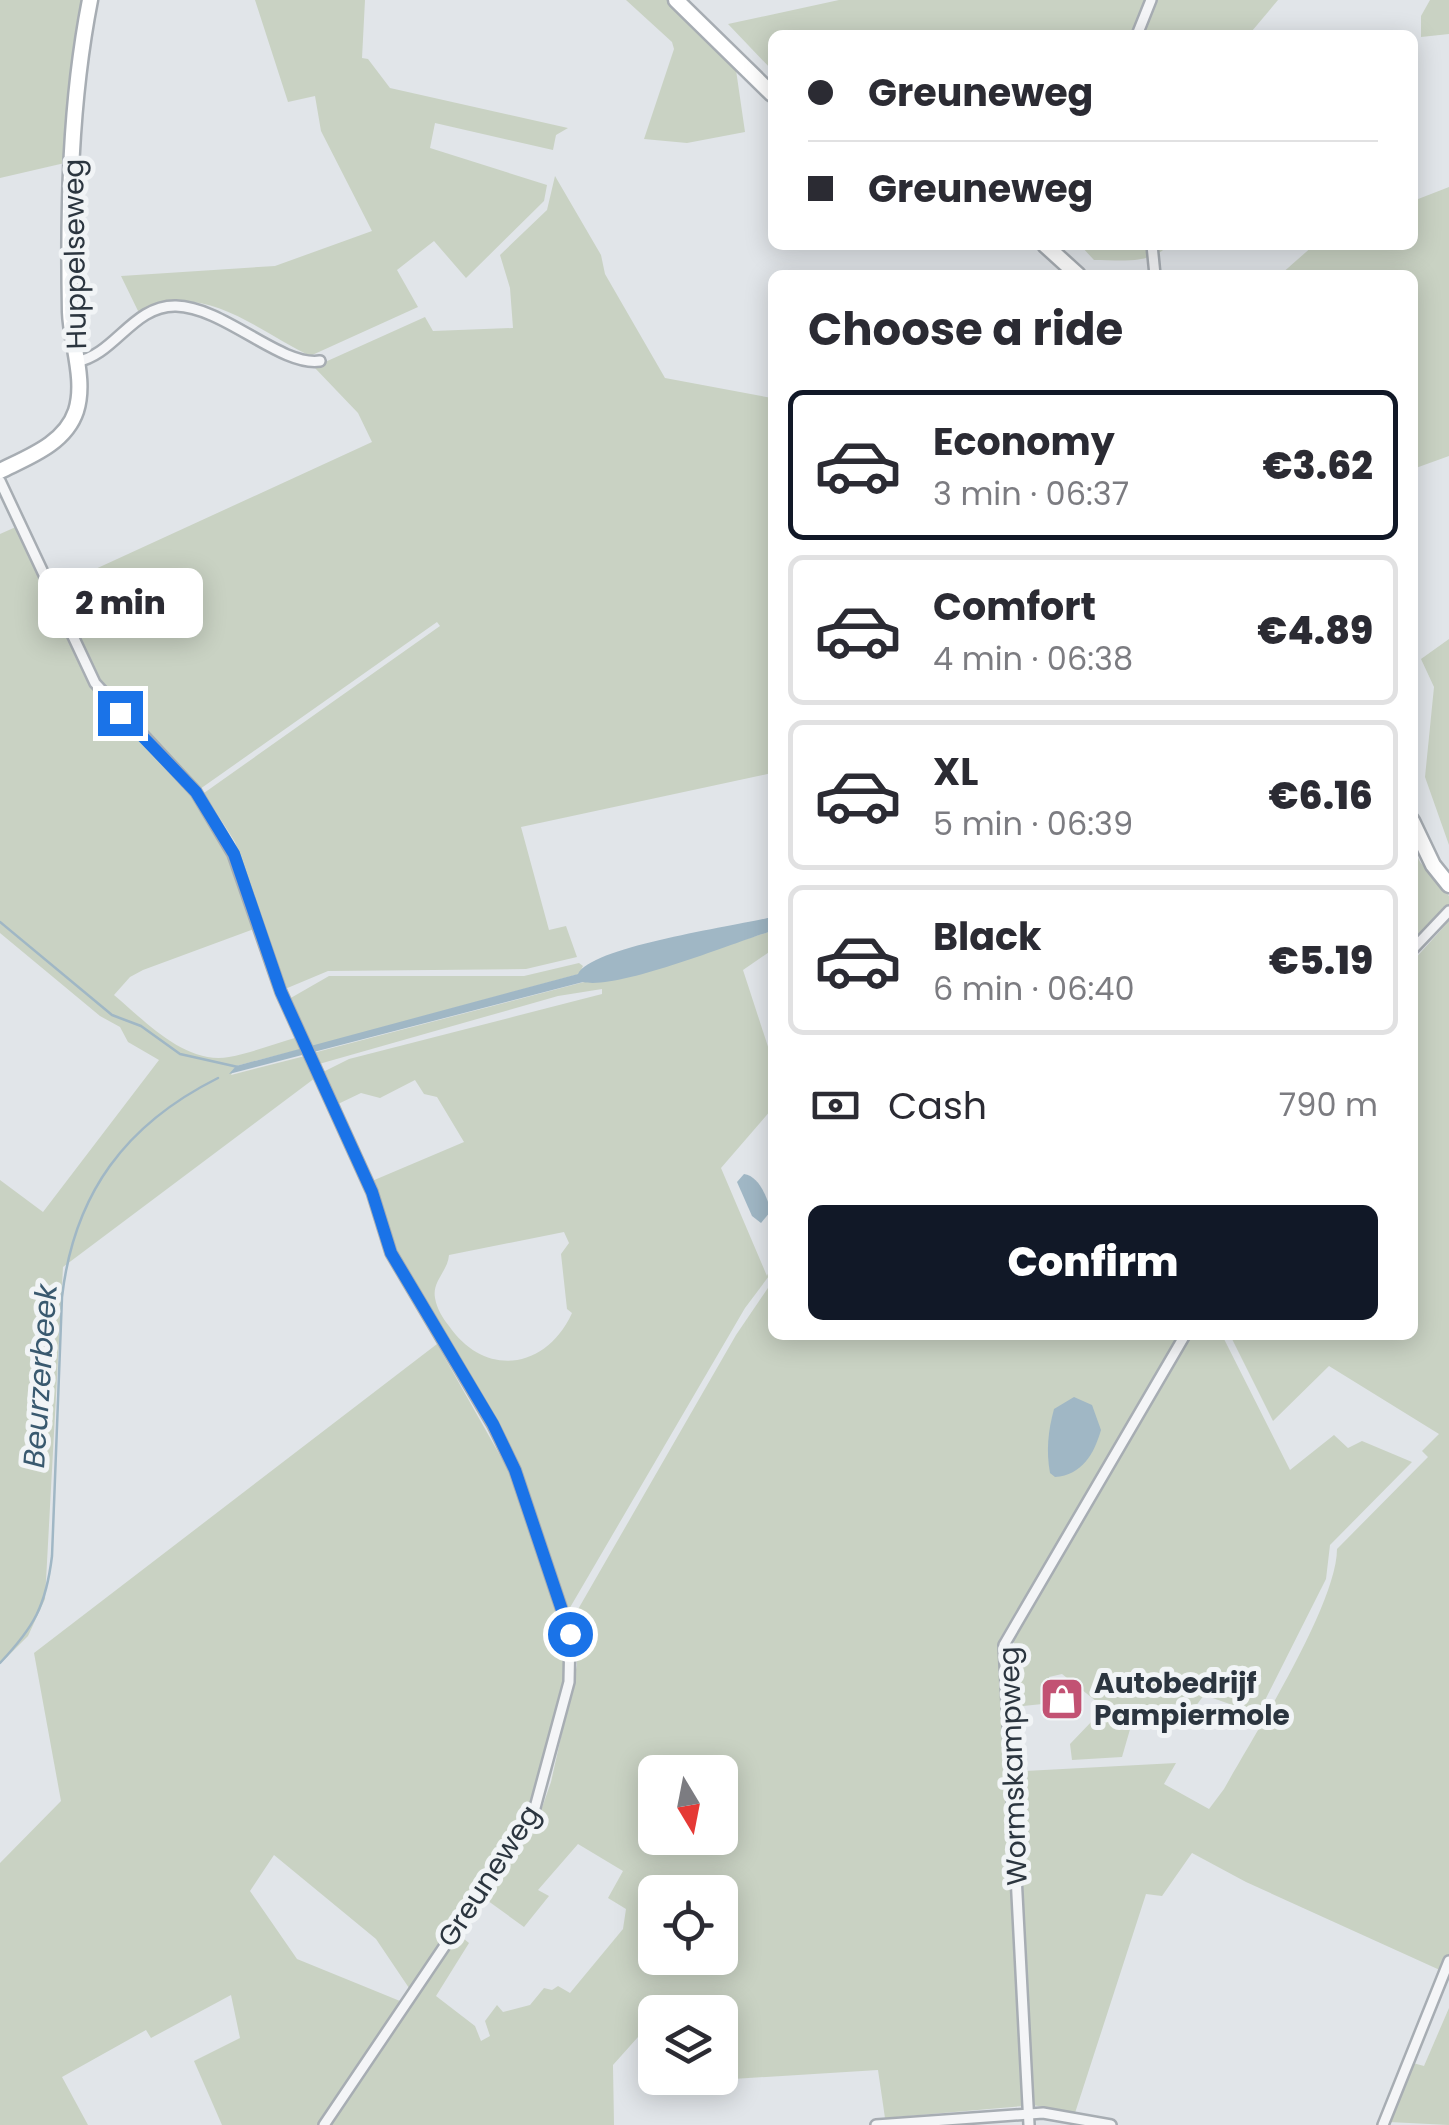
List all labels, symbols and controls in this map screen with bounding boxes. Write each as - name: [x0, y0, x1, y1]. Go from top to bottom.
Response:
- text: Greuneweg: [868, 66, 1093, 119]
- street label: Huppelseweg: [54, 158, 96, 350]
- text: Greuneweg: [868, 162, 1093, 215]
- text: Choose a ride: [808, 298, 1123, 361]
- text: Economy: [933, 415, 1115, 468]
- icon: car: [813, 420, 903, 510]
- text: €3.62: [1262, 439, 1373, 492]
- text: 3 min · 06:37: [933, 471, 1129, 516]
- callout: 2 min: [38, 568, 202, 638]
- text: 2 min: [75, 580, 166, 625]
- text: Comfort: [933, 580, 1096, 633]
- icon: car: [813, 585, 903, 675]
- text: €4.89: [1257, 604, 1373, 657]
- text: 4 min · 06:38: [933, 636, 1133, 681]
- route end: [98, 691, 143, 736]
- text: XL: [933, 745, 978, 798]
- icon: car: [813, 750, 903, 840]
- text: €6.16: [1268, 769, 1373, 822]
- text: 5 min · 06:39: [933, 801, 1133, 846]
- text: Black: [933, 910, 1042, 963]
- icon: car: [813, 915, 903, 1005]
- text: €5.19: [1269, 934, 1373, 987]
- text: 6 min · 06:40: [933, 966, 1135, 1011]
- icon: cash: [808, 1078, 863, 1133]
- text: Cash: [888, 1079, 987, 1132]
- text: 790 m: [1279, 1082, 1378, 1127]
- button: Confirm: [808, 1205, 1378, 1320]
- water label: Beurzerbeek: [12, 1281, 68, 1469]
- route start: [548, 1612, 593, 1657]
- street label: Wormskampweg: [989, 1646, 1037, 1886]
- place label: Autobedrijf Pampiermole: [1094, 1664, 1290, 1735]
- shop icon: Autobedrijf Pampiermole: [1039, 1676, 1085, 1722]
- north arrow: [638, 1755, 738, 1855]
- map controls: [638, 1755, 738, 2095]
- street label: Greuneweg: [429, 1797, 549, 1955]
- button: locate: [638, 1875, 738, 1975]
- button: layers: [638, 1995, 738, 2095]

